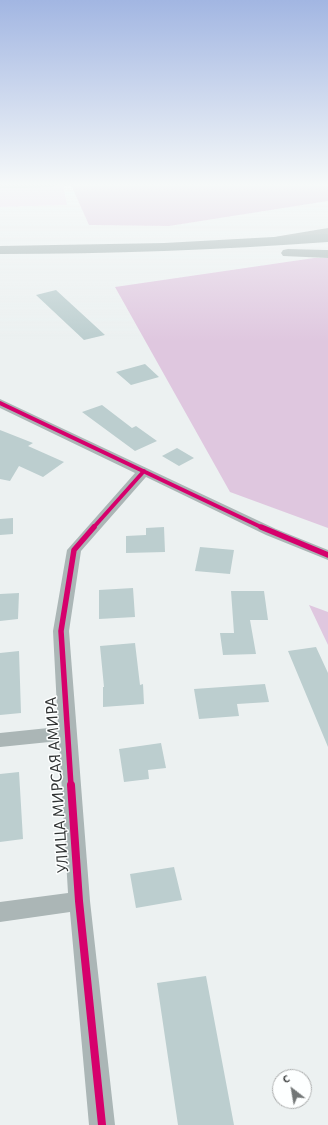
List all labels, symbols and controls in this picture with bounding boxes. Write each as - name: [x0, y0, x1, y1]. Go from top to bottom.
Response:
- street label: УЛИЦА МИРСАЯ АМИРА: [41, 696, 73, 874]
- north arrow: [272, 1069, 312, 1109]
- text: С: [281, 1073, 292, 1085]

